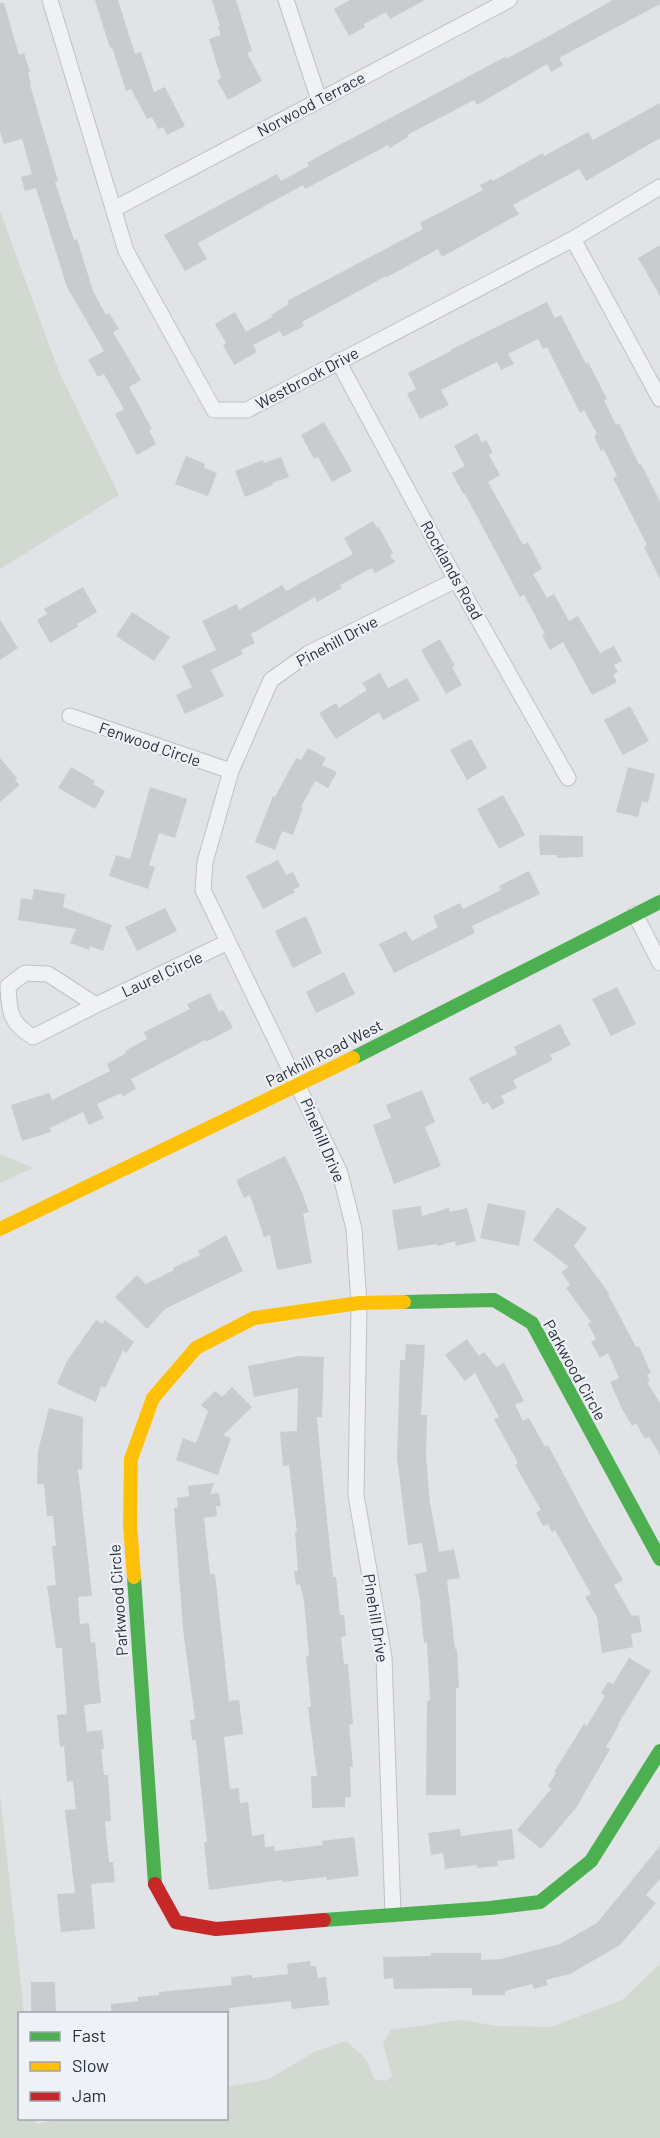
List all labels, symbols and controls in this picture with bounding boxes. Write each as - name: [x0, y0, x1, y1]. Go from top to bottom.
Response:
- street label: Norwood Terrace: [254, 67, 368, 140]
- street label: Westbrook Drive: [252, 342, 362, 413]
- street label: Rocklands Road: [417, 517, 487, 623]
- street label: Pinehill Drive: [293, 611, 381, 670]
- street label: Fenwood Circle: [97, 717, 203, 770]
- street label: Laurel Circle: [118, 947, 205, 1001]
- street label: Parkhill Road West: [262, 1015, 385, 1090]
- street label: Pinehill Drive: [297, 1095, 350, 1185]
- street label: Parkwood Circle: [540, 1316, 611, 1423]
- street label: Parkwood Circle: [104, 1543, 131, 1657]
- street label: Pinehill Drive: [360, 1572, 393, 1664]
- legend: [18, 2012, 228, 2120]
- text: Fast: [72, 2024, 106, 2046]
- text: Slow: [72, 2054, 109, 2076]
- text: Jam: [72, 2084, 106, 2106]

